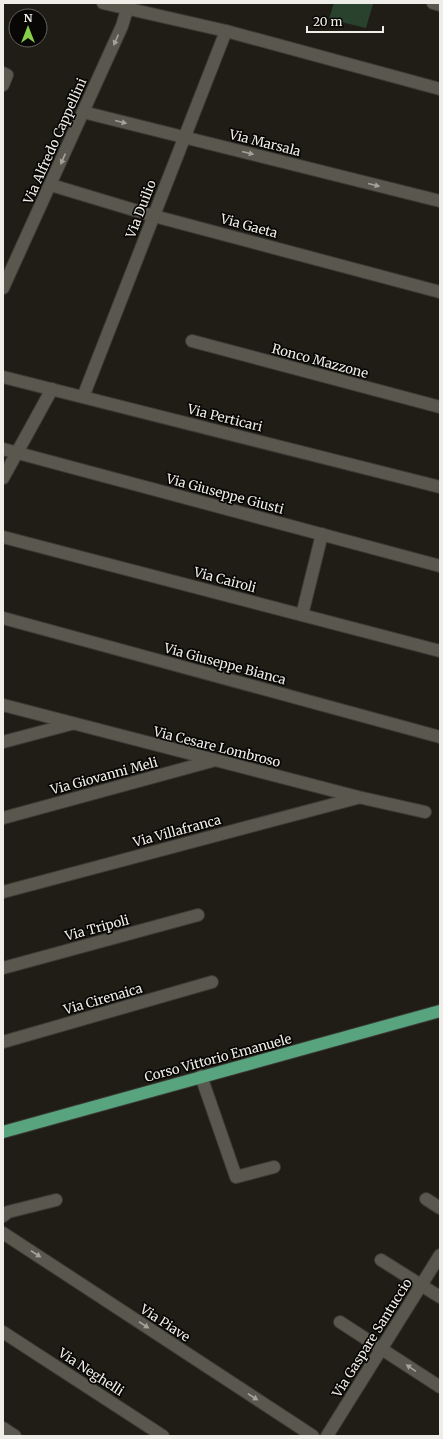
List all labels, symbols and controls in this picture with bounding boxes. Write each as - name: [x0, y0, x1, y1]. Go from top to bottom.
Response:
- north arrow: [8, 8, 48, 48]
- scale bar: [307, 8, 383, 34]
- text: N: [24, 11, 33, 25]
- text: 20 m: [313, 14, 342, 29]
- one-way arrow: [113, 34, 119, 45]
- street label: Via Alfredo Cappellini: [19, 75, 90, 207]
- one-way arrow: [115, 119, 128, 125]
- street label: Via Marsala: [227, 126, 303, 160]
- one-way arrow: [242, 150, 254, 156]
- one-way arrow: [60, 153, 66, 164]
- street label: Via Duilio: [122, 177, 160, 241]
- one-way arrow: [367, 182, 380, 188]
- street label: Via Gaeta: [218, 210, 279, 242]
- street label: Ronco Mazzone: [270, 340, 370, 382]
- street label: Via Perticari: [185, 400, 264, 436]
- street label: Via Giuseppe Giusti: [163, 470, 286, 518]
- street label: Via Cairoli: [191, 563, 258, 596]
- street label: Via Giuseppe Bianca: [161, 639, 288, 688]
- street label: Via Cesare Lombroso: [151, 723, 283, 771]
- street label: Via Giovanni Meli: [48, 754, 159, 799]
- street label: Via Villafranca: [130, 811, 223, 851]
- street label: Via Tripoli: [62, 911, 131, 945]
- street label: Via Cirenaica: [61, 980, 144, 1019]
- street label: Corso Vittorio Emanuele: [143, 1030, 294, 1086]
- one-way arrow: [30, 1250, 41, 1258]
- street label: Via Gaspare Santuccio: [328, 1275, 416, 1402]
- street label: Via Piave: [136, 1300, 193, 1346]
- one-way arrow: [138, 1322, 150, 1329]
- street label: Via Neghelli: [54, 1344, 127, 1400]
- one-way arrow: [406, 1364, 416, 1372]
- one-way arrow: [248, 1393, 258, 1401]

